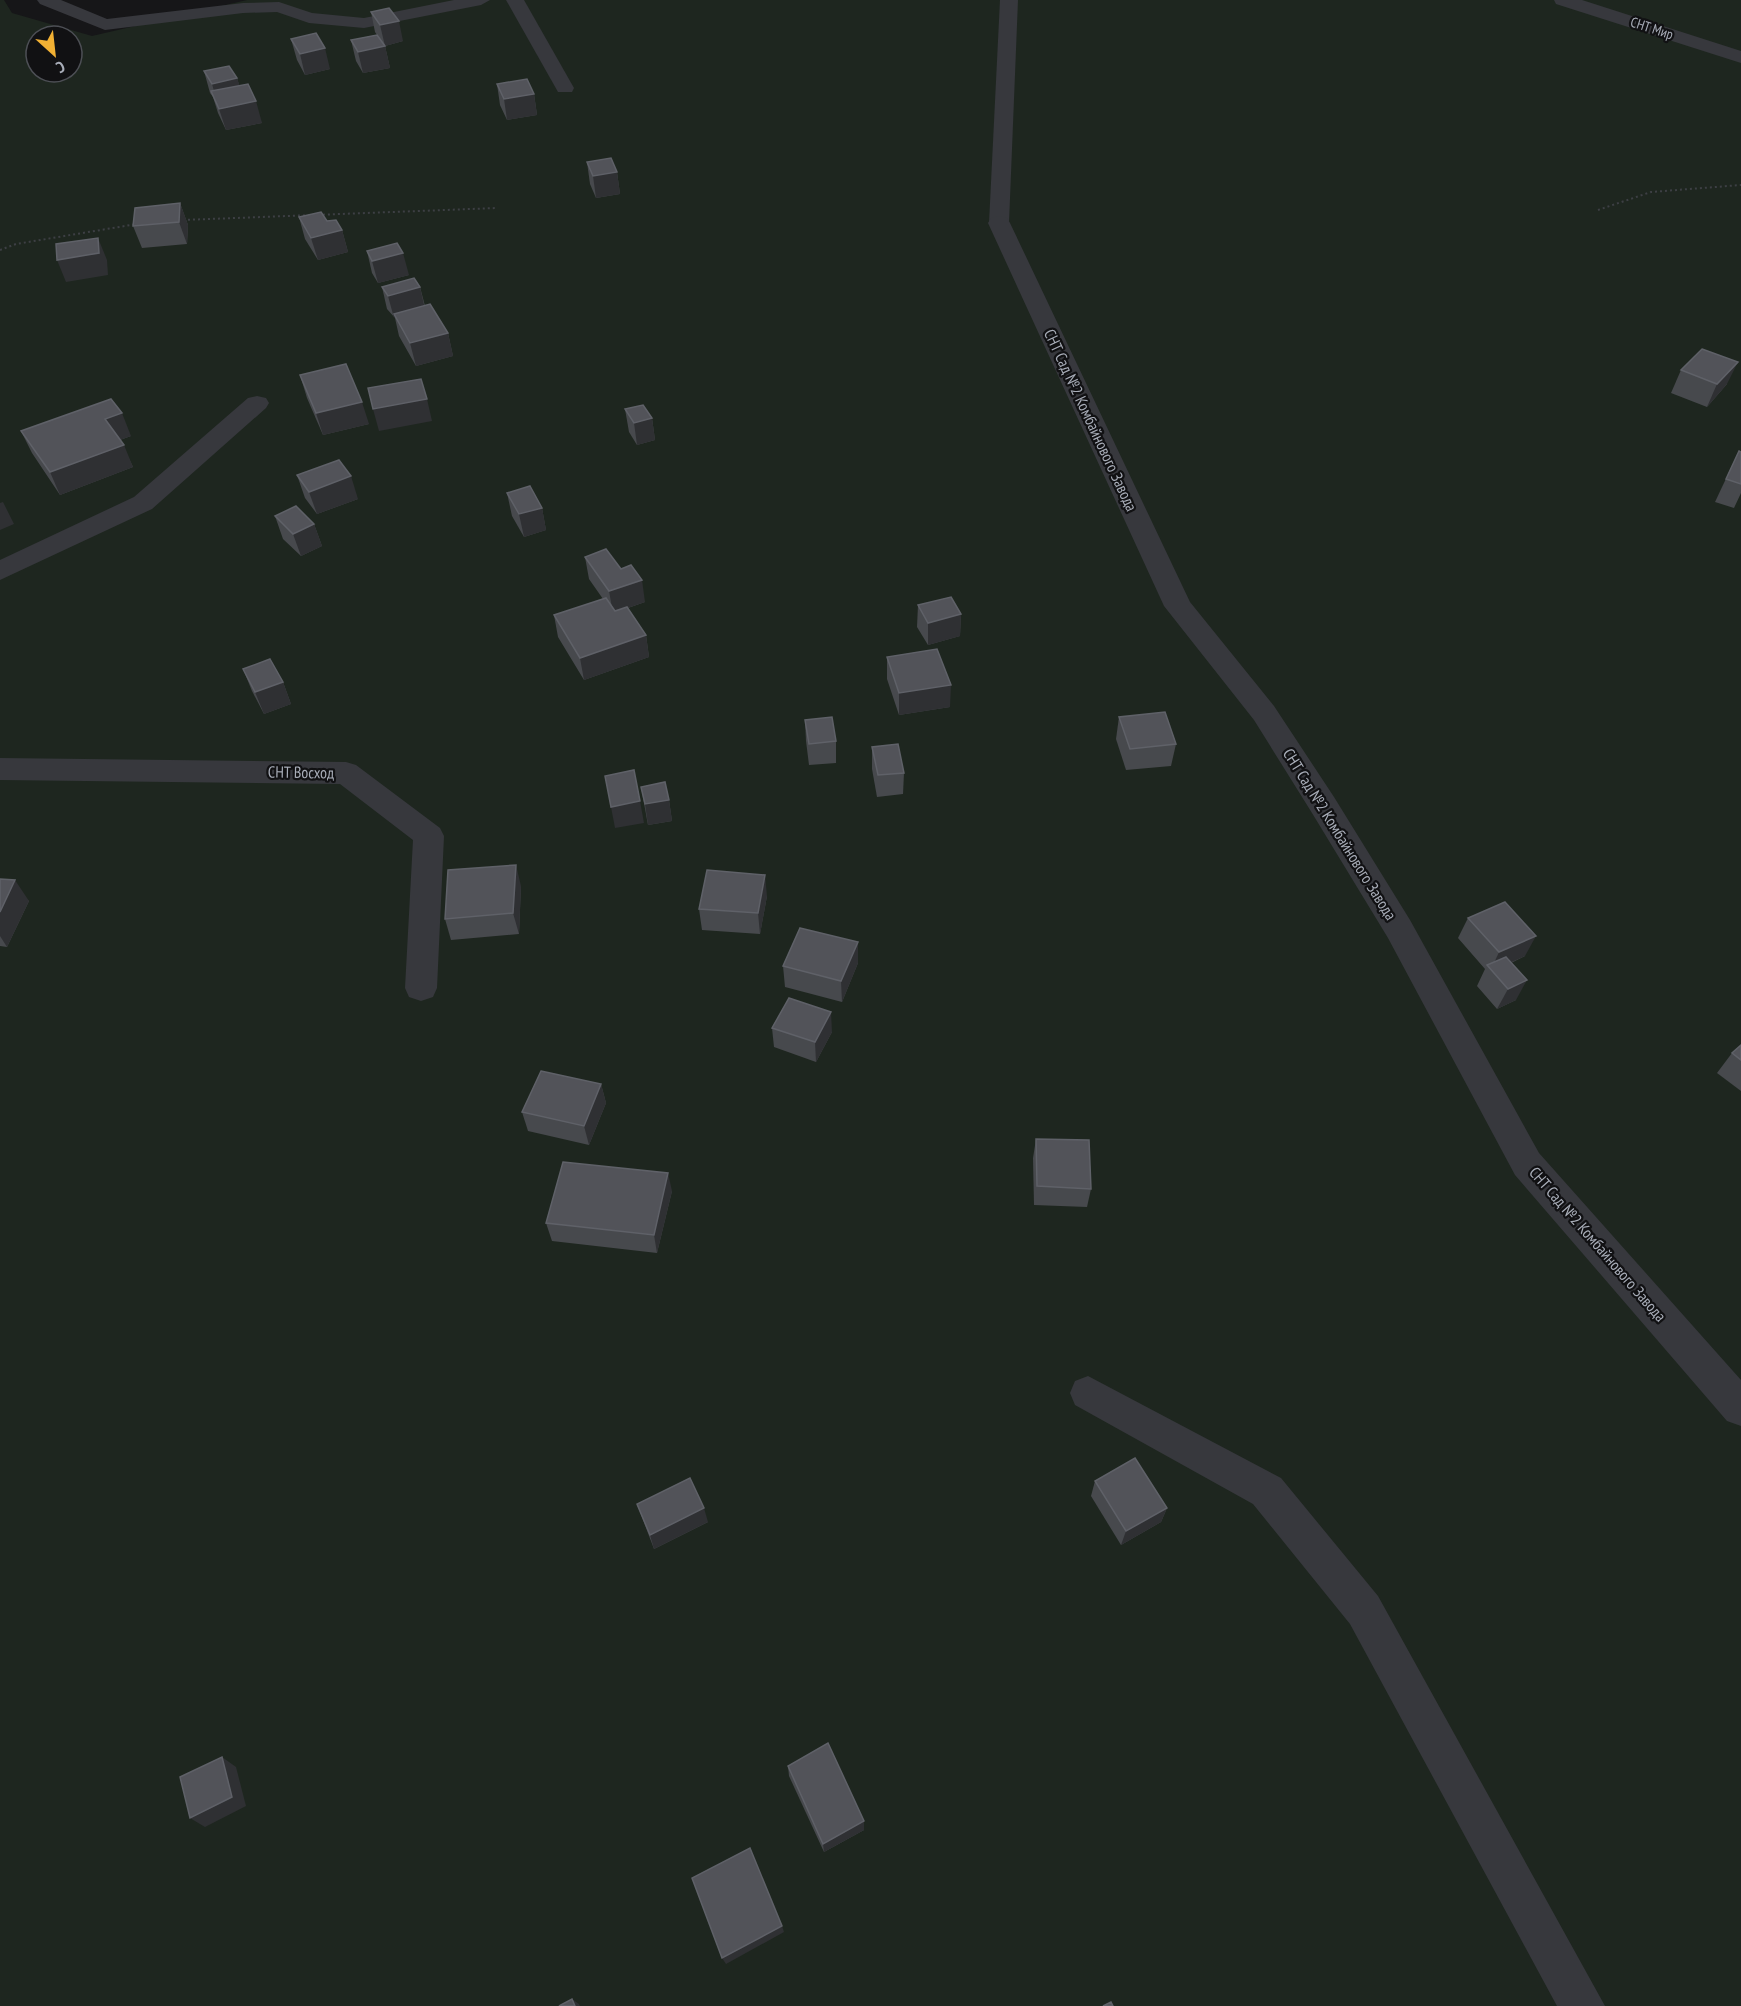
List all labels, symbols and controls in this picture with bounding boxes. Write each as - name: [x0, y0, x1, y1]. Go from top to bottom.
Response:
- street label: СНТ Мир: [1628, 13, 1676, 43]
- north arrow: [24, 24, 84, 84]
- text: С: [52, 57, 69, 78]
- street label: СНТ Сад №2 Комбайнового Завода: [1040, 326, 1142, 514]
- street label: СНТ Сад №2 Комбайнового Завода: [1279, 744, 1401, 924]
- street label: СНТ Восход: [268, 761, 334, 783]
- street label: СНТ Сад №2 Комбайнового Завода: [1525, 1162, 1671, 1326]

